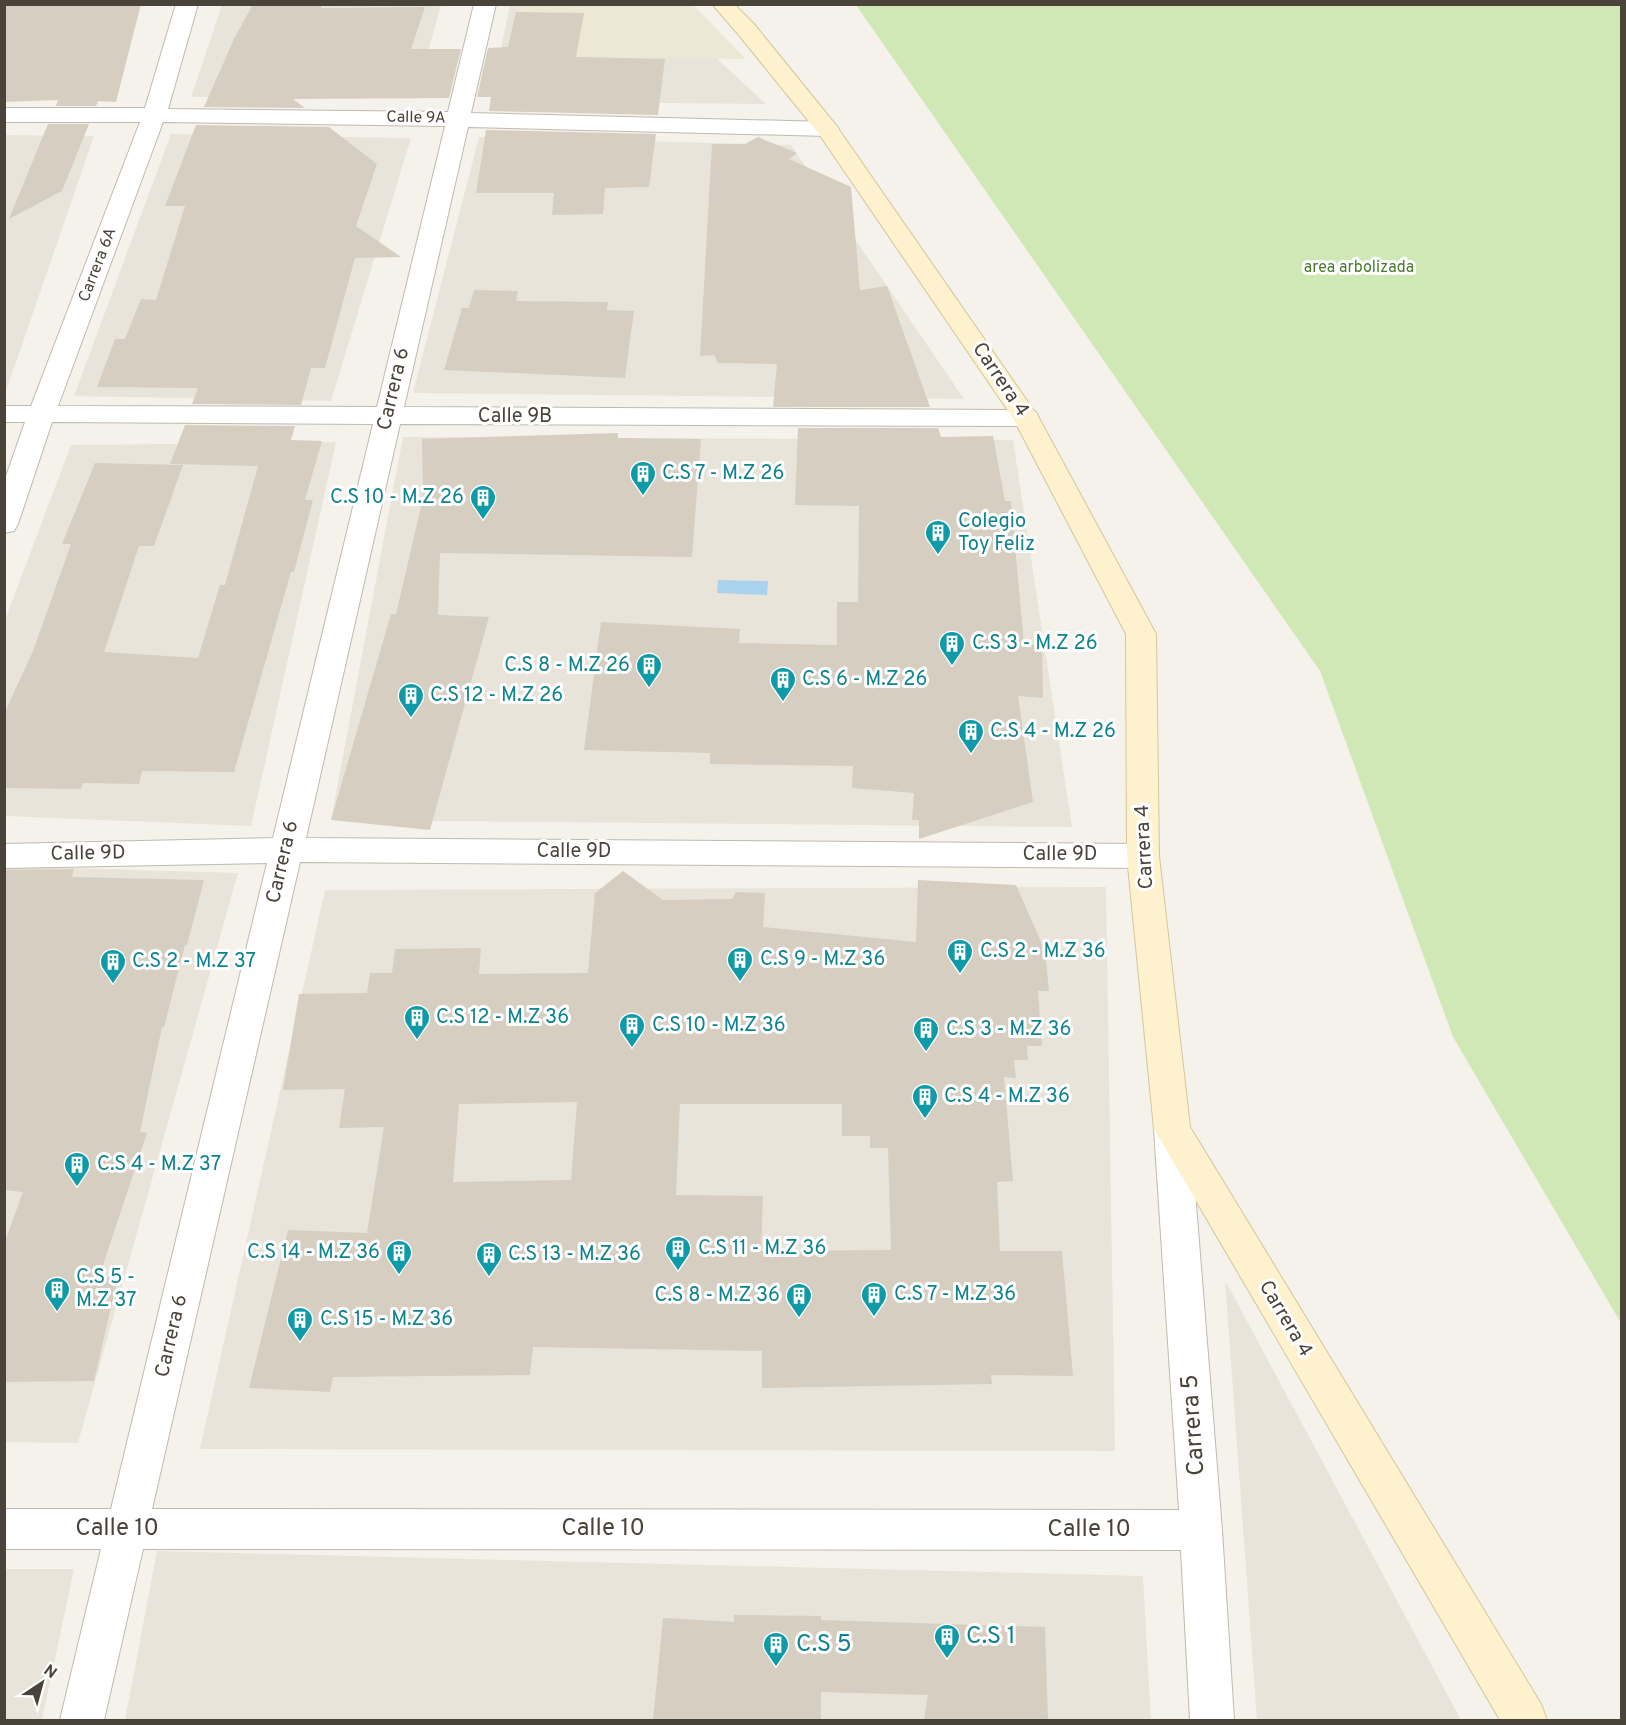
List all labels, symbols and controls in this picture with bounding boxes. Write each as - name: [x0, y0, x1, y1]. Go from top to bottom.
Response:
- street label: Calle 9A: [386, 107, 446, 129]
- street label: Carrera 6A: [75, 225, 121, 305]
- park label: area arbolizada: [1304, 258, 1414, 278]
- street label: Carrera 4: [966, 338, 1034, 422]
- street label: Carrera 6: [372, 345, 416, 433]
- street label: Calle 9B: [478, 404, 552, 430]
- building icon: C.S 7 - M.Z 26: [628, 459, 658, 497]
- place label: C.S 7 - M.Z 26: [662, 461, 784, 487]
- building icon: C.S 10 - M.Z 26: [468, 483, 498, 521]
- place label: C.S 10 - M.Z 26: [330, 485, 464, 511]
- place label: Colegio Toy Feliz: [958, 509, 1035, 558]
- building icon: Colegio Toy Feliz: [923, 518, 953, 556]
- building icon: C.S 3 - M.Z 26: [937, 629, 967, 667]
- place label: C.S 3 - M.Z 26: [972, 631, 1098, 657]
- building icon: C.S 8 - M.Z 26: [634, 651, 664, 689]
- place label: C.S 8 - M.Z 26: [504, 653, 630, 679]
- building icon: C.S 6 - M.Z 26: [768, 665, 798, 703]
- place label: C.S 6 - M.Z 26: [802, 667, 928, 693]
- building icon: C.S 12 - M.Z 26: [396, 681, 426, 719]
- place label: C.S 12 - M.Z 26: [430, 683, 563, 709]
- building icon: C.S 4 - M.Z 26: [956, 717, 986, 755]
- place label: C.S 4 - M.Z 26: [990, 719, 1116, 745]
- street label: Carrera 4: [1130, 804, 1160, 890]
- street label: Carrera 6: [261, 818, 305, 906]
- street label: Calle 9D: [537, 839, 611, 865]
- street label: Calle 9D: [50, 840, 126, 868]
- street label: Calle 9D: [1023, 842, 1097, 868]
- building icon: C.S 2 - M.Z 36: [945, 937, 975, 975]
- place label: C.S 2 - M.Z 36: [980, 939, 1106, 965]
- building icon: C.S 9 - M.Z 36: [725, 945, 755, 983]
- building icon: C.S 2 - M.Z 37: [98, 947, 128, 985]
- place label: C.S 9 - M.Z 36: [760, 947, 885, 973]
- place label: C.S 2 - M.Z 37: [132, 949, 256, 975]
- building icon: C.S 12 - M.Z 36: [402, 1003, 432, 1041]
- place label: C.S 12 - M.Z 36: [436, 1005, 569, 1031]
- building icon: C.S 10 - M.Z 36: [617, 1011, 647, 1049]
- place label: C.S 10 - M.Z 36: [652, 1013, 786, 1039]
- building icon: C.S 3 - M.Z 36: [911, 1015, 941, 1053]
- place label: C.S 3 - M.Z 36: [946, 1017, 1071, 1043]
- building icon: C.S 4 - M.Z 36: [910, 1082, 940, 1120]
- place label: C.S 4 - M.Z 36: [944, 1084, 1070, 1110]
- building icon: C.S 4 - M.Z 37: [62, 1150, 92, 1188]
- place label: C.S 4 - M.Z 37: [97, 1152, 221, 1178]
- building icon: C.S 11 - M.Z 36: [663, 1234, 693, 1272]
- place label: C.S 11 - M.Z 36: [698, 1236, 826, 1262]
- building icon: C.S 14 - M.Z 36: [384, 1238, 414, 1276]
- place label: C.S 14 - M.Z 36: [247, 1240, 380, 1266]
- building icon: C.S 13 - M.Z 36: [474, 1240, 504, 1278]
- place label: C.S 13 - M.Z 36: [508, 1242, 641, 1268]
- place label: C.S 5 - M.Z 37: [76, 1265, 136, 1314]
- building icon: C.S 5 - M.Z 37: [42, 1275, 72, 1313]
- street label: Carrera 4: [1252, 1276, 1318, 1362]
- building icon: C.S 7 - M.Z 36: [859, 1280, 889, 1318]
- building icon: C.S 8 - M.Z 36: [784, 1281, 814, 1319]
- place label: C.S 7 - M.Z 36: [894, 1282, 1016, 1308]
- place label: C.S 8 - M.Z 36: [654, 1283, 780, 1309]
- street label: Carrera 6: [150, 1292, 194, 1380]
- building icon: C.S 15 - M.Z 36: [285, 1305, 315, 1343]
- place label: C.S 15 - M.Z 36: [320, 1307, 453, 1333]
- street label: Carrera 5: [1175, 1373, 1213, 1477]
- street label: Calle 10: [75, 1514, 159, 1544]
- street label: Calle 10: [561, 1514, 645, 1544]
- street label: Calle 10: [1047, 1515, 1131, 1545]
- building icon: C.S 1: [932, 1622, 962, 1660]
- place label: C.S 1: [966, 1622, 1016, 1652]
- building icon: C.S 5: [761, 1630, 791, 1668]
- place label: C.S 5: [796, 1630, 852, 1660]
- north arrow: [12, 1653, 72, 1713]
- text: N: [39, 1661, 60, 1684]

